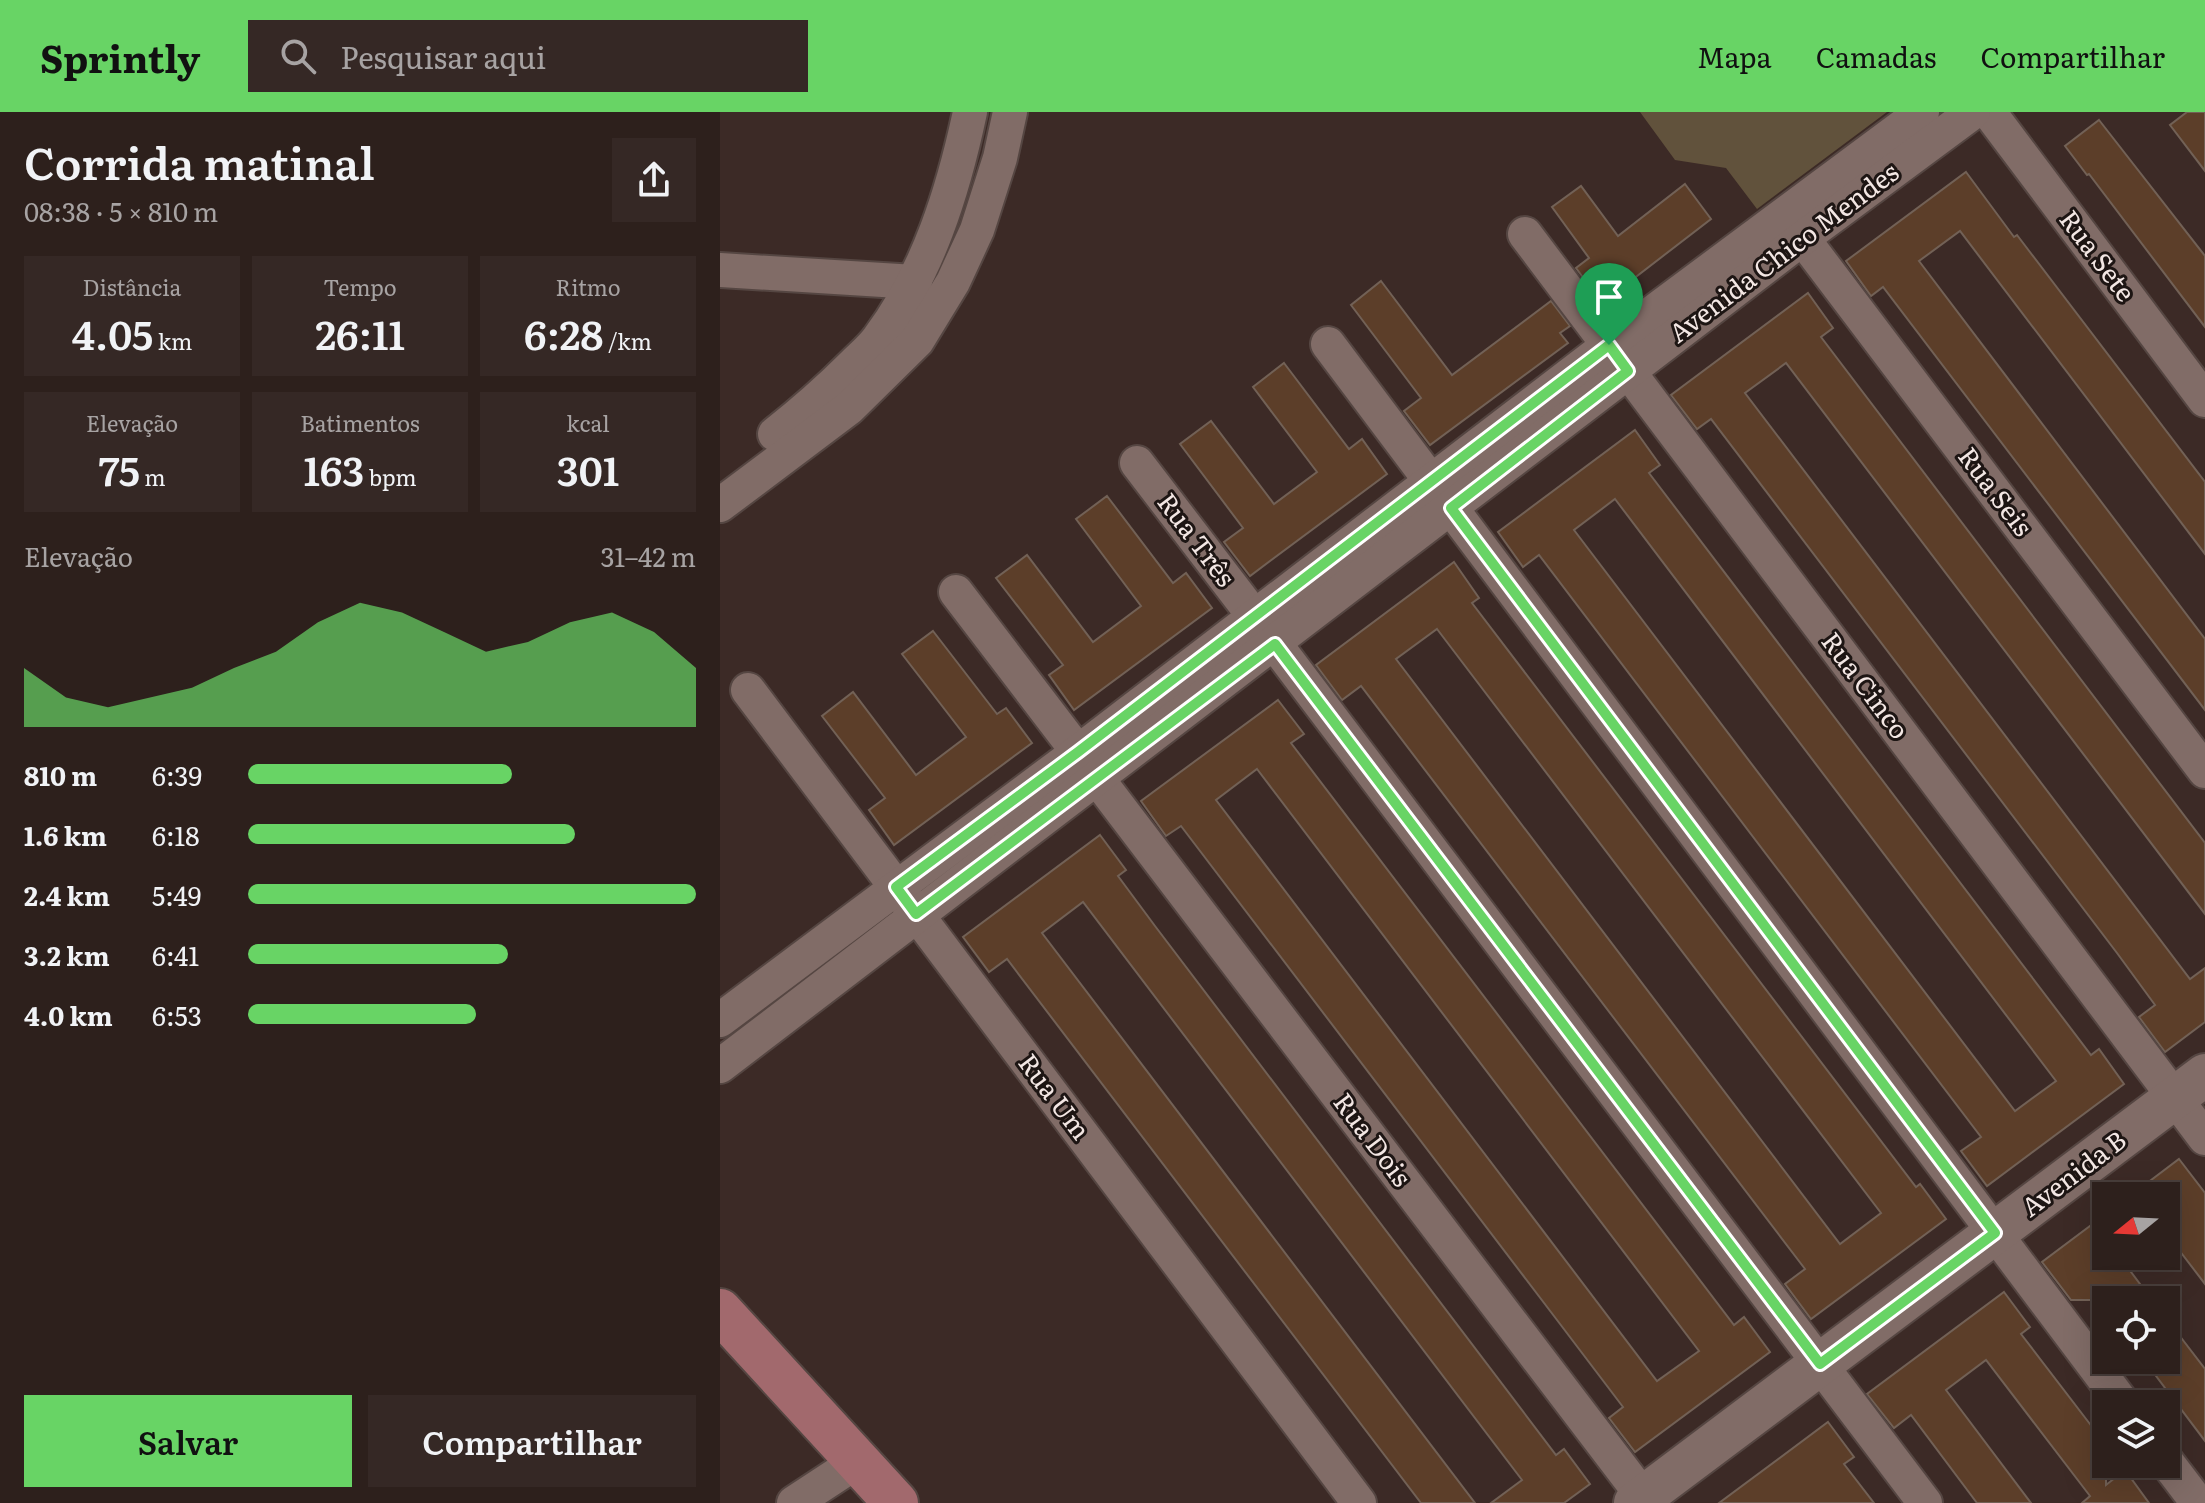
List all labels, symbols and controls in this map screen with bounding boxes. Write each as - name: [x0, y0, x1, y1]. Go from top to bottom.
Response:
- search box: [248, 20, 808, 92]
- text: Sprintly: [40, 28, 200, 85]
- icon: search: [276, 34, 320, 78]
- text: Pesquisar aqui: [340, 34, 546, 78]
- text: Mapa: [1697, 35, 1772, 77]
- text: Camadas: [1816, 35, 1936, 77]
- text: Compartilhar: [1980, 35, 2165, 77]
- text: Corrida matinal: [24, 128, 375, 194]
- button: share: [612, 138, 696, 222]
- street label: Avenida Chico Mendes: [1659, 151, 1906, 351]
- text: 08:38 · 5 × 810 m: [24, 191, 218, 230]
- street label: Rua Sete: [2052, 200, 2146, 309]
- pin: [1575, 263, 1643, 345]
- text: Distância: [83, 270, 181, 303]
- text: Tempo: [323, 270, 397, 303]
- text: Ritmo: [555, 270, 621, 303]
- icon: arrive: [1587, 275, 1631, 319]
- text: 4.05: [72, 303, 153, 362]
- text: 26:11: [315, 303, 405, 362]
- text: 6:28: [524, 303, 604, 362]
- text: km: [153, 324, 192, 357]
- text: /km: [604, 324, 652, 357]
- text: Elevação: [86, 406, 178, 439]
- text: Batimentos: [300, 406, 420, 439]
- text: kcal: [566, 406, 610, 439]
- street label: Rua Seis: [1950, 438, 2044, 543]
- text: 75: [98, 439, 140, 498]
- text: 163: [303, 439, 364, 498]
- text: 301: [557, 439, 619, 498]
- text: m: [140, 460, 166, 493]
- text: bpm: [364, 460, 417, 493]
- street label: Rua Três: [1150, 483, 1246, 594]
- text: Elevação: [24, 536, 133, 575]
- text: 31–42 m: [600, 536, 696, 575]
- street label: Rua Cinco: [1814, 623, 1920, 746]
- text: 810 m: [24, 755, 97, 794]
- text: 6:39: [152, 755, 202, 794]
- text: 1.6 km: [24, 815, 107, 854]
- text: 6:18: [152, 815, 200, 854]
- text: 2.4 km: [24, 875, 110, 914]
- text: 5:49: [152, 875, 201, 914]
- text: 3.2 km: [24, 935, 110, 974]
- text: 6:41: [152, 935, 199, 974]
- text: 4.0 km: [24, 995, 113, 1034]
- text: 6:53: [152, 995, 202, 1034]
- street label: Rua Um: [1011, 1044, 1101, 1147]
- street label: Rua Dois: [1326, 1083, 1422, 1194]
- street label: Avenida B: [2012, 1119, 2133, 1225]
- north arrow: [2092, 1182, 2180, 1270]
- map controls: [2092, 1182, 2180, 1478]
- button: locate: [2092, 1286, 2180, 1374]
- button: layers: [2092, 1390, 2180, 1478]
- button: Salvar: [24, 1395, 352, 1487]
- button: Compartilhar: [368, 1395, 696, 1487]

